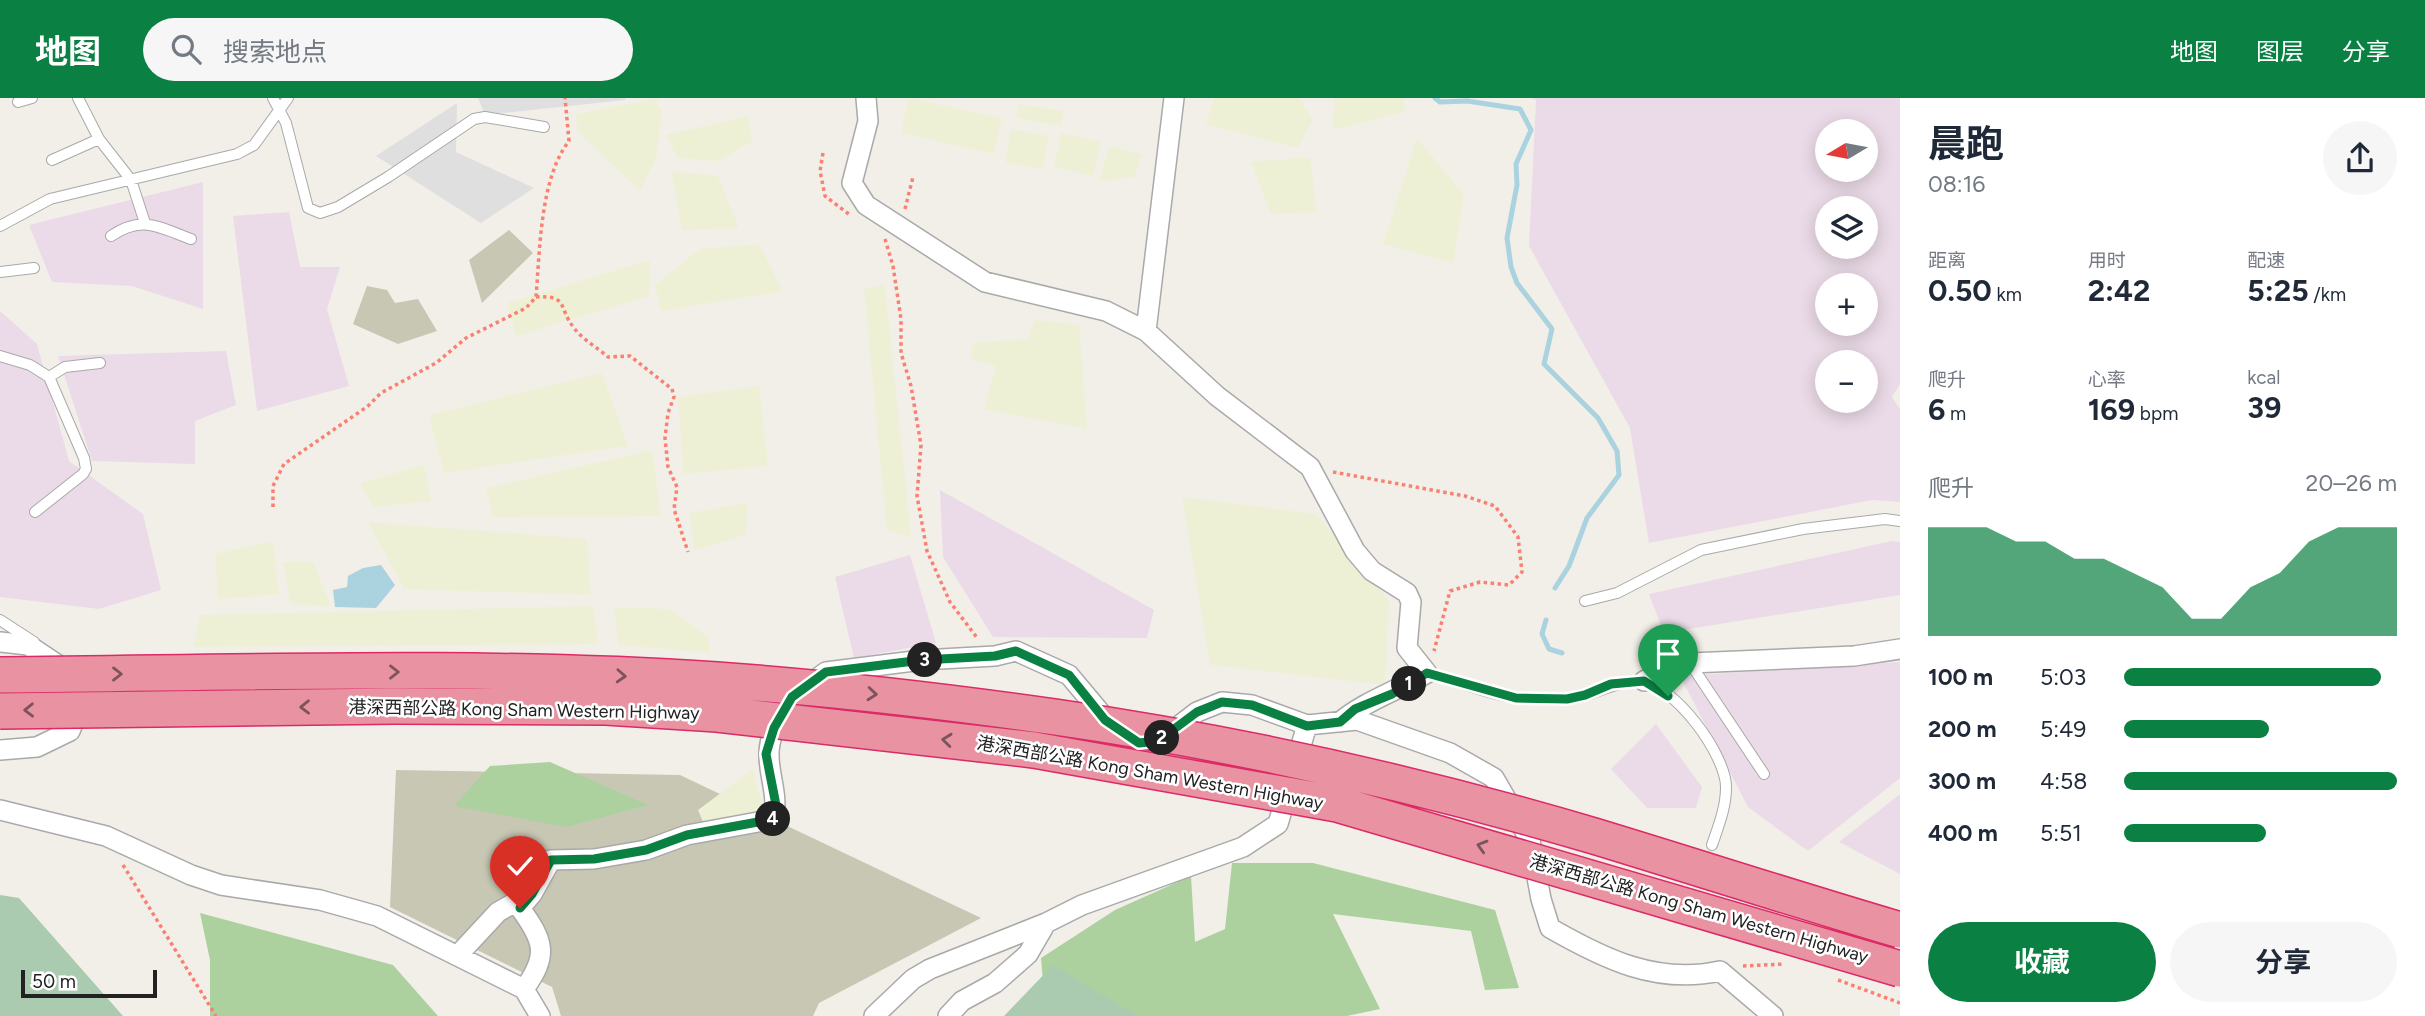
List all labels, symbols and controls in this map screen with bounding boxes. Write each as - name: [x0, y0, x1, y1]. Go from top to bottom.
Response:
- search box: [143, 18, 633, 81]
- icon: search: [167, 30, 205, 68]
- text: 地图: [35, 32, 101, 71]
- text: 搜索地点: [223, 36, 327, 68]
- text: 地图: [2170, 37, 2218, 66]
- text: 图层: [2256, 37, 2304, 66]
- text: 分享: [2342, 37, 2390, 66]
- north arrow: [1815, 119, 1878, 182]
- map controls: [1815, 119, 1878, 413]
- text: 晨跑: [1928, 121, 2004, 167]
- button: share: [2323, 121, 2397, 195]
- text: 08:16: [1928, 170, 1985, 198]
- button: layers: [1815, 196, 1878, 259]
- text: 距离: [1928, 249, 1966, 272]
- text: 用时: [2088, 249, 2126, 272]
- text: 配速: [2247, 249, 2285, 272]
- text: 0.50: [1928, 272, 1992, 309]
- text: 2:42: [2088, 272, 2150, 309]
- text: 5:25: [2247, 272, 2309, 309]
- button: +: [1815, 273, 1878, 336]
- text: km: [1992, 283, 2022, 306]
- text: /km: [2309, 283, 2346, 306]
- button: −: [1815, 350, 1878, 413]
- text: kcal: [2247, 366, 2281, 389]
- text: 爬升: [1928, 368, 1966, 391]
- text: 心率: [2088, 368, 2126, 391]
- text: 39: [2247, 389, 2281, 426]
- text: 6: [1928, 391, 1945, 428]
- text: 169: [2088, 391, 2135, 428]
- text: m: [1945, 402, 1966, 425]
- text: bpm: [2135, 402, 2178, 425]
- text: 20–26 m: [2306, 469, 2397, 497]
- text: 爬升: [1928, 474, 1974, 502]
- pin: [1638, 624, 1698, 696]
- icon: arrive: [1649, 635, 1687, 673]
- pin: 3: [908, 642, 942, 678]
- text: 3: [919, 648, 930, 671]
- text: 100 m: [1928, 663, 1993, 691]
- text: 5:03: [2040, 663, 2086, 691]
- one-way arrow: [389, 664, 399, 680]
- one-way arrow: [112, 666, 123, 682]
- pin: 1: [1392, 666, 1426, 702]
- one-way arrow: [616, 668, 627, 683]
- text: 1: [1404, 672, 1413, 695]
- one-way arrow: [867, 686, 878, 701]
- street label: 港深西部公路 Kong Sham Western Highway: [348, 696, 700, 724]
- one-way arrow: [299, 699, 310, 715]
- one-way arrow: [23, 702, 33, 718]
- text: 200 m: [1928, 715, 1997, 743]
- text: 5:49: [2040, 715, 2086, 743]
- pin: 2: [1144, 720, 1180, 756]
- text: 2: [1156, 726, 1167, 749]
- one-way arrow: [942, 732, 953, 747]
- street label: 港深西部公路 Kong Sham Western Highway: [975, 732, 1325, 814]
- text: 300 m: [1928, 767, 1996, 795]
- text: 4:58: [2040, 767, 2087, 795]
- pin: 4: [756, 802, 790, 836]
- text: 4: [766, 807, 779, 830]
- text: 400 m: [1928, 819, 1998, 847]
- text: 5:51: [2040, 819, 2082, 847]
- pin: [490, 836, 550, 908]
- one-way arrow: [1476, 839, 1488, 854]
- icon: check: [501, 847, 539, 885]
- street label: 港深西部公路 Kong Sham Western Highway: [1527, 850, 1871, 968]
- button: 收藏: [1928, 922, 2156, 1002]
- button: 分享: [2170, 922, 2397, 1002]
- scale bar: [21, 967, 158, 999]
- text: 50 m: [32, 970, 76, 993]

